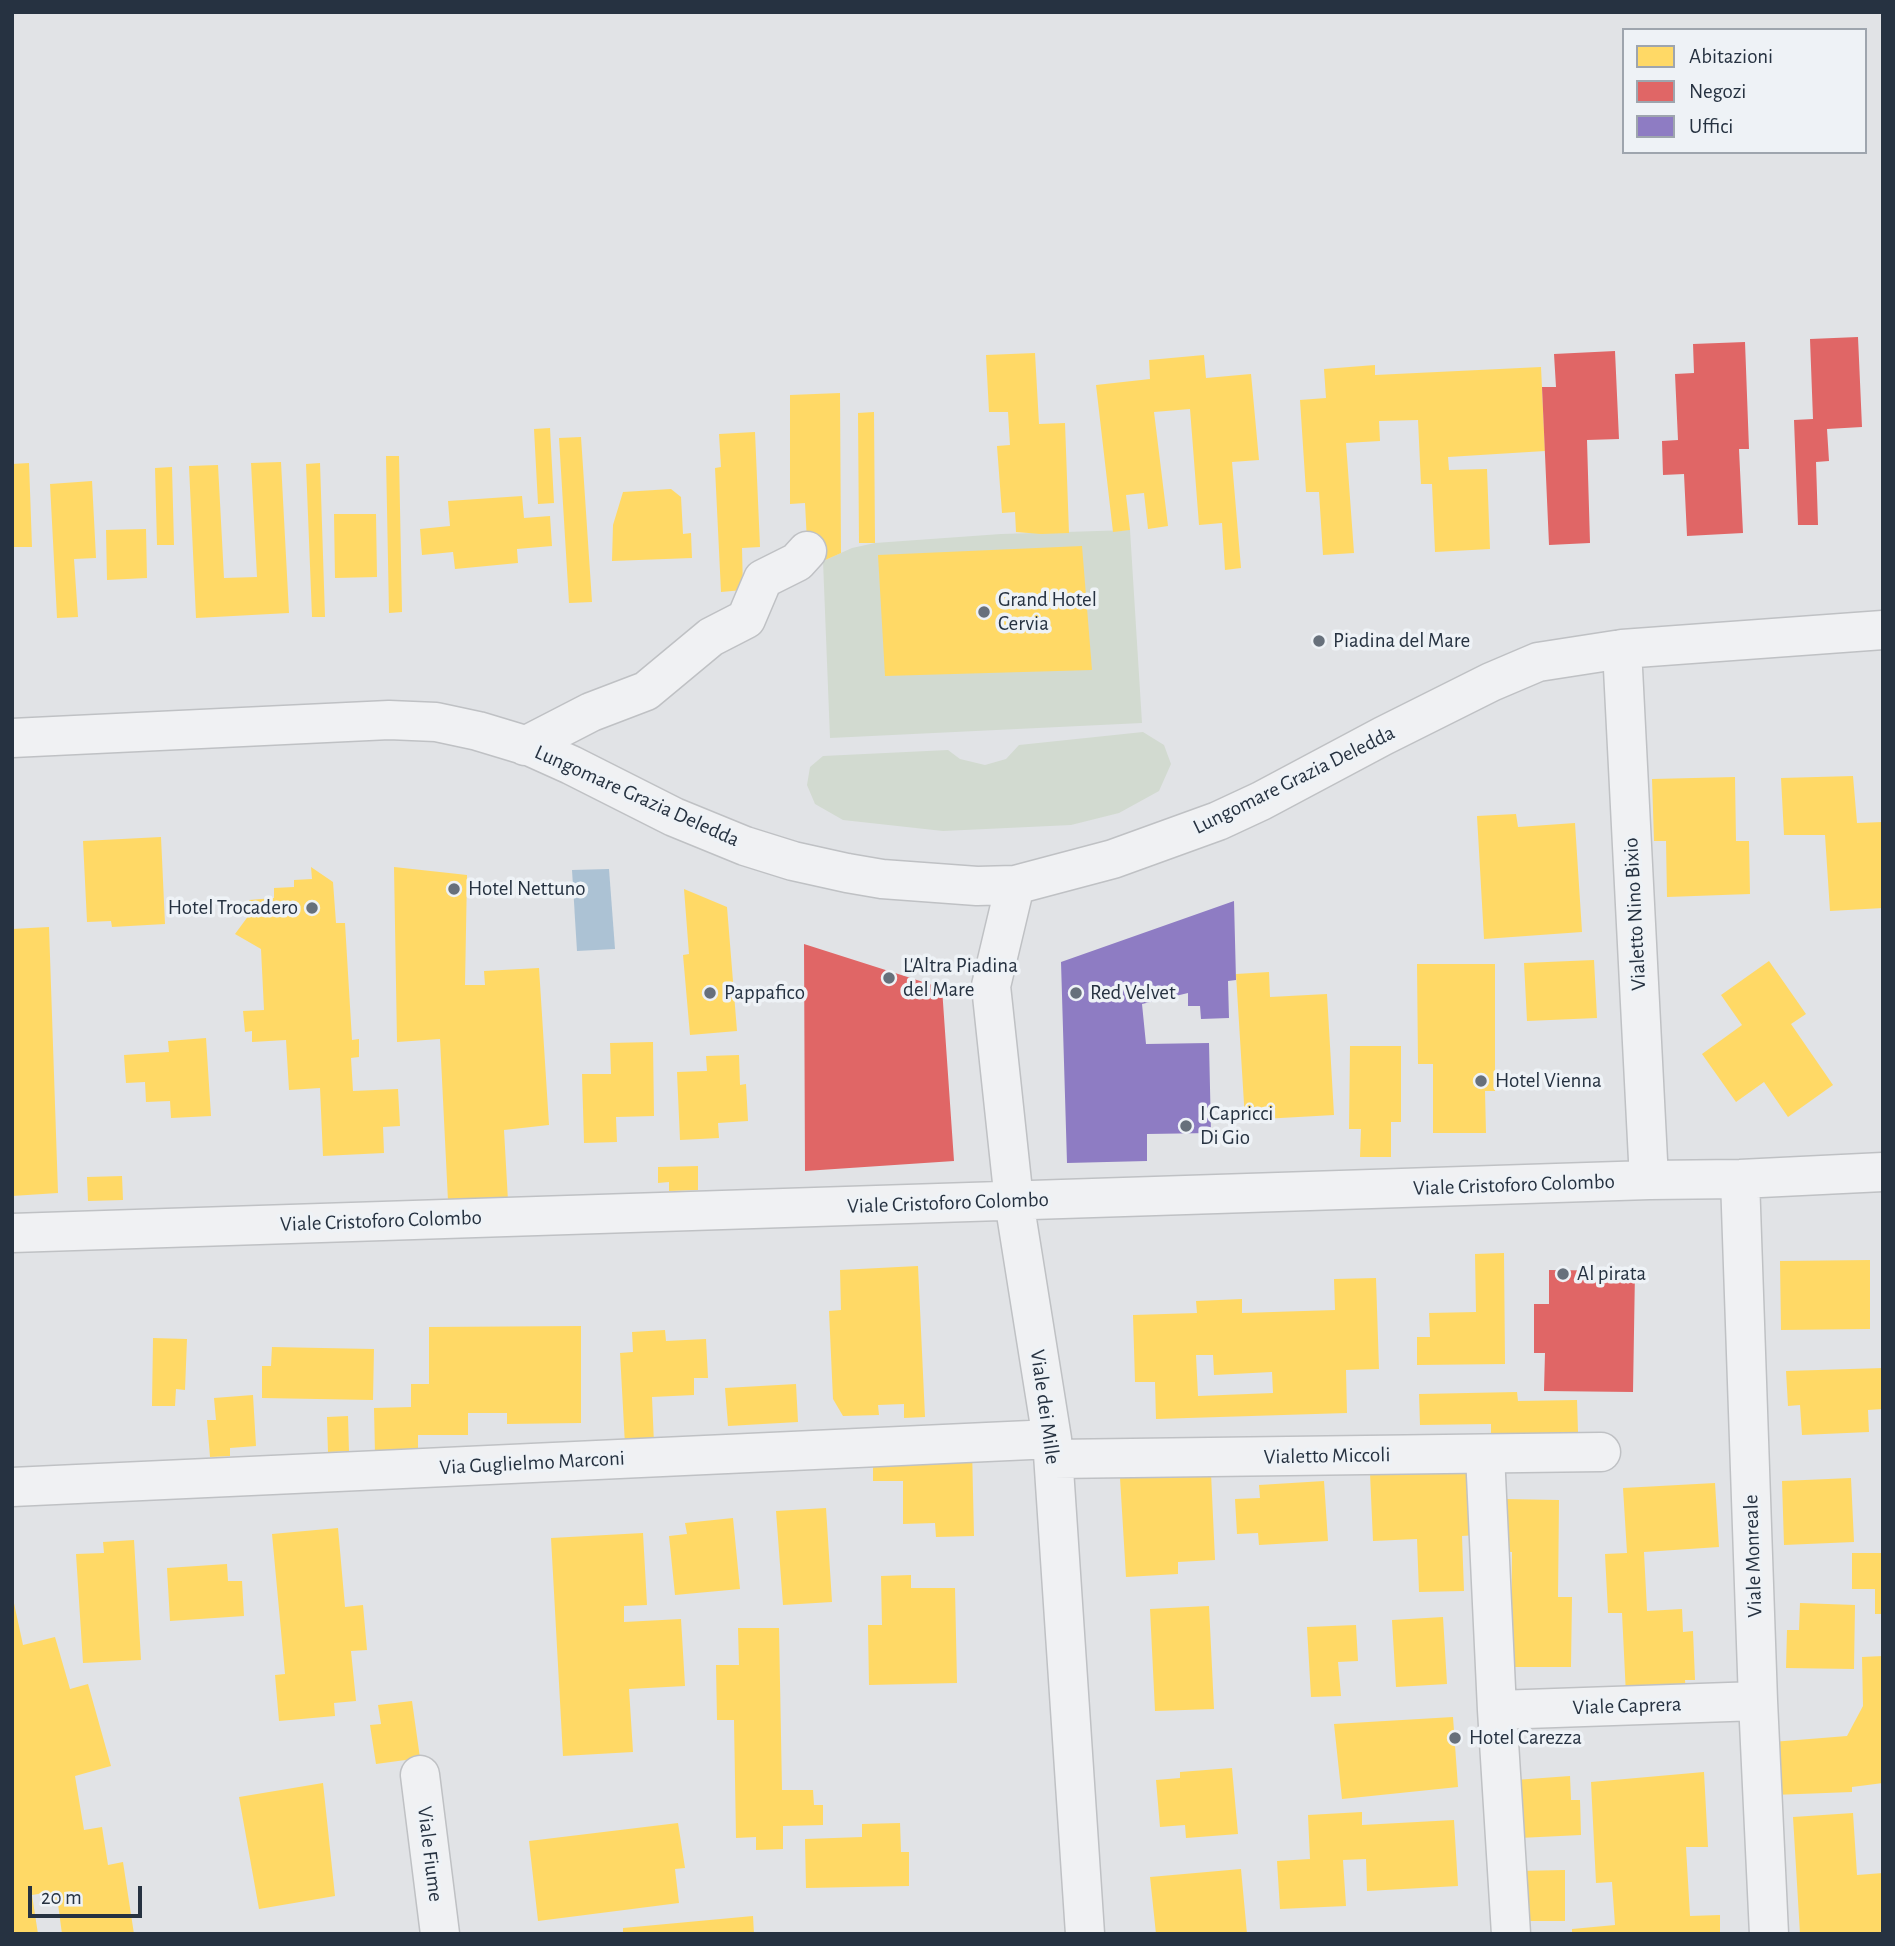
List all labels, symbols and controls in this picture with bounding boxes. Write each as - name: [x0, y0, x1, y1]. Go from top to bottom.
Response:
- legend: [1622, 28, 1867, 154]
- text: Abitazioni: [1689, 46, 1773, 67]
- text: Negozi: [1689, 81, 1746, 102]
- text: Uffici: [1689, 116, 1733, 137]
- place label: Grand Hotel Cervia: [998, 587, 1097, 637]
- marker: Grand Hotel Cervia: [976, 604, 992, 620]
- place label: Piadina del Mare: [1333, 628, 1470, 654]
- marker: Piadina del Mare: [1311, 633, 1327, 649]
- street label: Lungomare Grazia Deledda: [1189, 720, 1399, 840]
- street label: Lungomare Grazia Deledda: [531, 739, 743, 853]
- street label: Vialetto Nino Bixio: [1618, 837, 1652, 991]
- place label: Hotel Nettuno: [468, 876, 586, 902]
- marker: Hotel Nettuno: [446, 881, 462, 897]
- place label: Hotel Trocadero: [168, 895, 298, 921]
- marker: Hotel Trocadero: [304, 900, 320, 916]
- place label: L'Altra Piadina del Mare: [903, 953, 1018, 1003]
- marker: L'Altra Piadina del Mare: [881, 970, 897, 986]
- place label: Pappafico: [724, 980, 805, 1006]
- place label: Red Velvet: [1090, 980, 1176, 1006]
- marker: Pappafico: [702, 985, 718, 1001]
- marker: Red Velvet: [1068, 985, 1084, 1001]
- place label: Hotel Vienna: [1495, 1068, 1602, 1094]
- marker: Hotel Vienna: [1473, 1073, 1489, 1089]
- place label: I Capricci Di Gio: [1200, 1101, 1273, 1151]
- marker: I Capricci Di Gio: [1178, 1118, 1194, 1134]
- street label: Viale Cristoforo Colombo: [1413, 1169, 1615, 1201]
- street label: Viale Cristoforo Colombo: [847, 1187, 1049, 1219]
- street label: Viale Cristoforo Colombo: [280, 1205, 482, 1237]
- place label: Al pirata: [1577, 1261, 1646, 1287]
- marker: Al pirata: [1555, 1266, 1571, 1282]
- street label: Viale dei Mille: [1024, 1348, 1066, 1466]
- street label: Vialetto Miccoli: [1263, 1442, 1391, 1470]
- street label: Via Guglielmo Marconi: [439, 1446, 625, 1480]
- street label: Viale Monreale: [1738, 1494, 1768, 1618]
- street label: Viale Caprera: [1572, 1692, 1682, 1720]
- place label: Hotel Carezza: [1469, 1725, 1582, 1751]
- marker: Hotel Carezza: [1447, 1730, 1463, 1746]
- street label: Viale Fiume: [412, 1805, 448, 1903]
- scale bar: [32, 1872, 145, 1916]
- text: 20 m: [41, 1887, 82, 1908]

